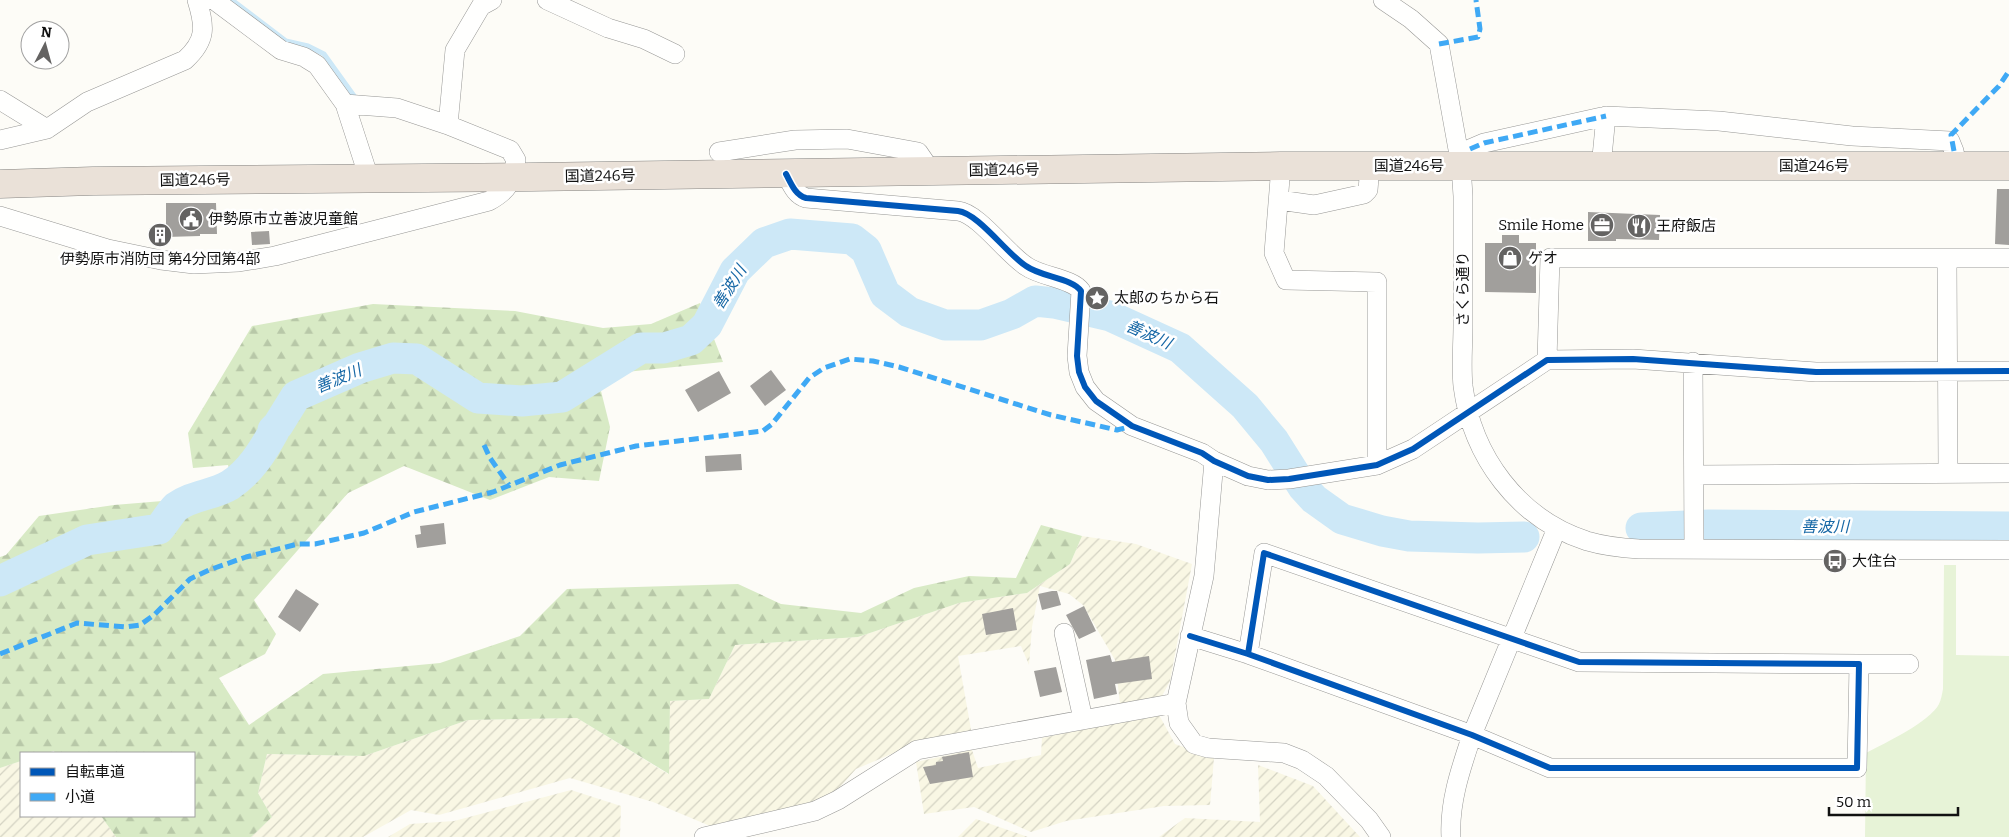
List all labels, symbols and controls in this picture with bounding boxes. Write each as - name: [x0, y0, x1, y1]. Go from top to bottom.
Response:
- north arrow: [20, 20, 70, 70]
- text: N: [40, 24, 53, 42]
- street label: 国道246号: [1374, 157, 1444, 175]
- street label: 国道246号: [1779, 157, 1849, 175]
- street label: 国道246号: [968, 160, 1040, 180]
- street label: 国道246号: [564, 166, 636, 186]
- street label: 国道246号: [159, 170, 231, 190]
- public building icon: 伊勢原市立善波児童館: [178, 206, 204, 232]
- place label: 伊勢原市立善波児童館: [208, 210, 358, 228]
- office icon: Smile Home: [1589, 212, 1615, 238]
- restaurant icon: 王府飯店: [1626, 213, 1652, 239]
- place label: Smile Home: [1498, 216, 1584, 234]
- place label: 王府飯店: [1656, 217, 1716, 235]
- building icon: 伊勢原市消防団 第4分団第4部: [147, 222, 173, 248]
- shop icon: ゲオ: [1497, 245, 1523, 271]
- place label: ゲオ: [1528, 249, 1558, 267]
- place label: 伊勢原市消防団 第4分団第4部: [60, 250, 260, 268]
- street label: さくら通り: [1454, 251, 1472, 327]
- water label: 善波川: [709, 260, 751, 313]
- place icon: 太郎のちから石: [1084, 285, 1110, 311]
- place label: 太郎のちから石: [1114, 289, 1219, 307]
- water label: 善波川: [1123, 316, 1176, 354]
- water label: 善波川: [312, 360, 366, 397]
- water label: 善波川: [1801, 517, 1851, 536]
- bus stop icon: 大住台: [1822, 548, 1848, 574]
- place label: 大住台: [1852, 552, 1897, 570]
- legend: [20, 752, 195, 817]
- text: 自転車道: [65, 763, 125, 781]
- scale bar: [1829, 784, 1958, 816]
- text: 小道: [65, 788, 95, 806]
- text: 50 m: [1836, 793, 1872, 811]

